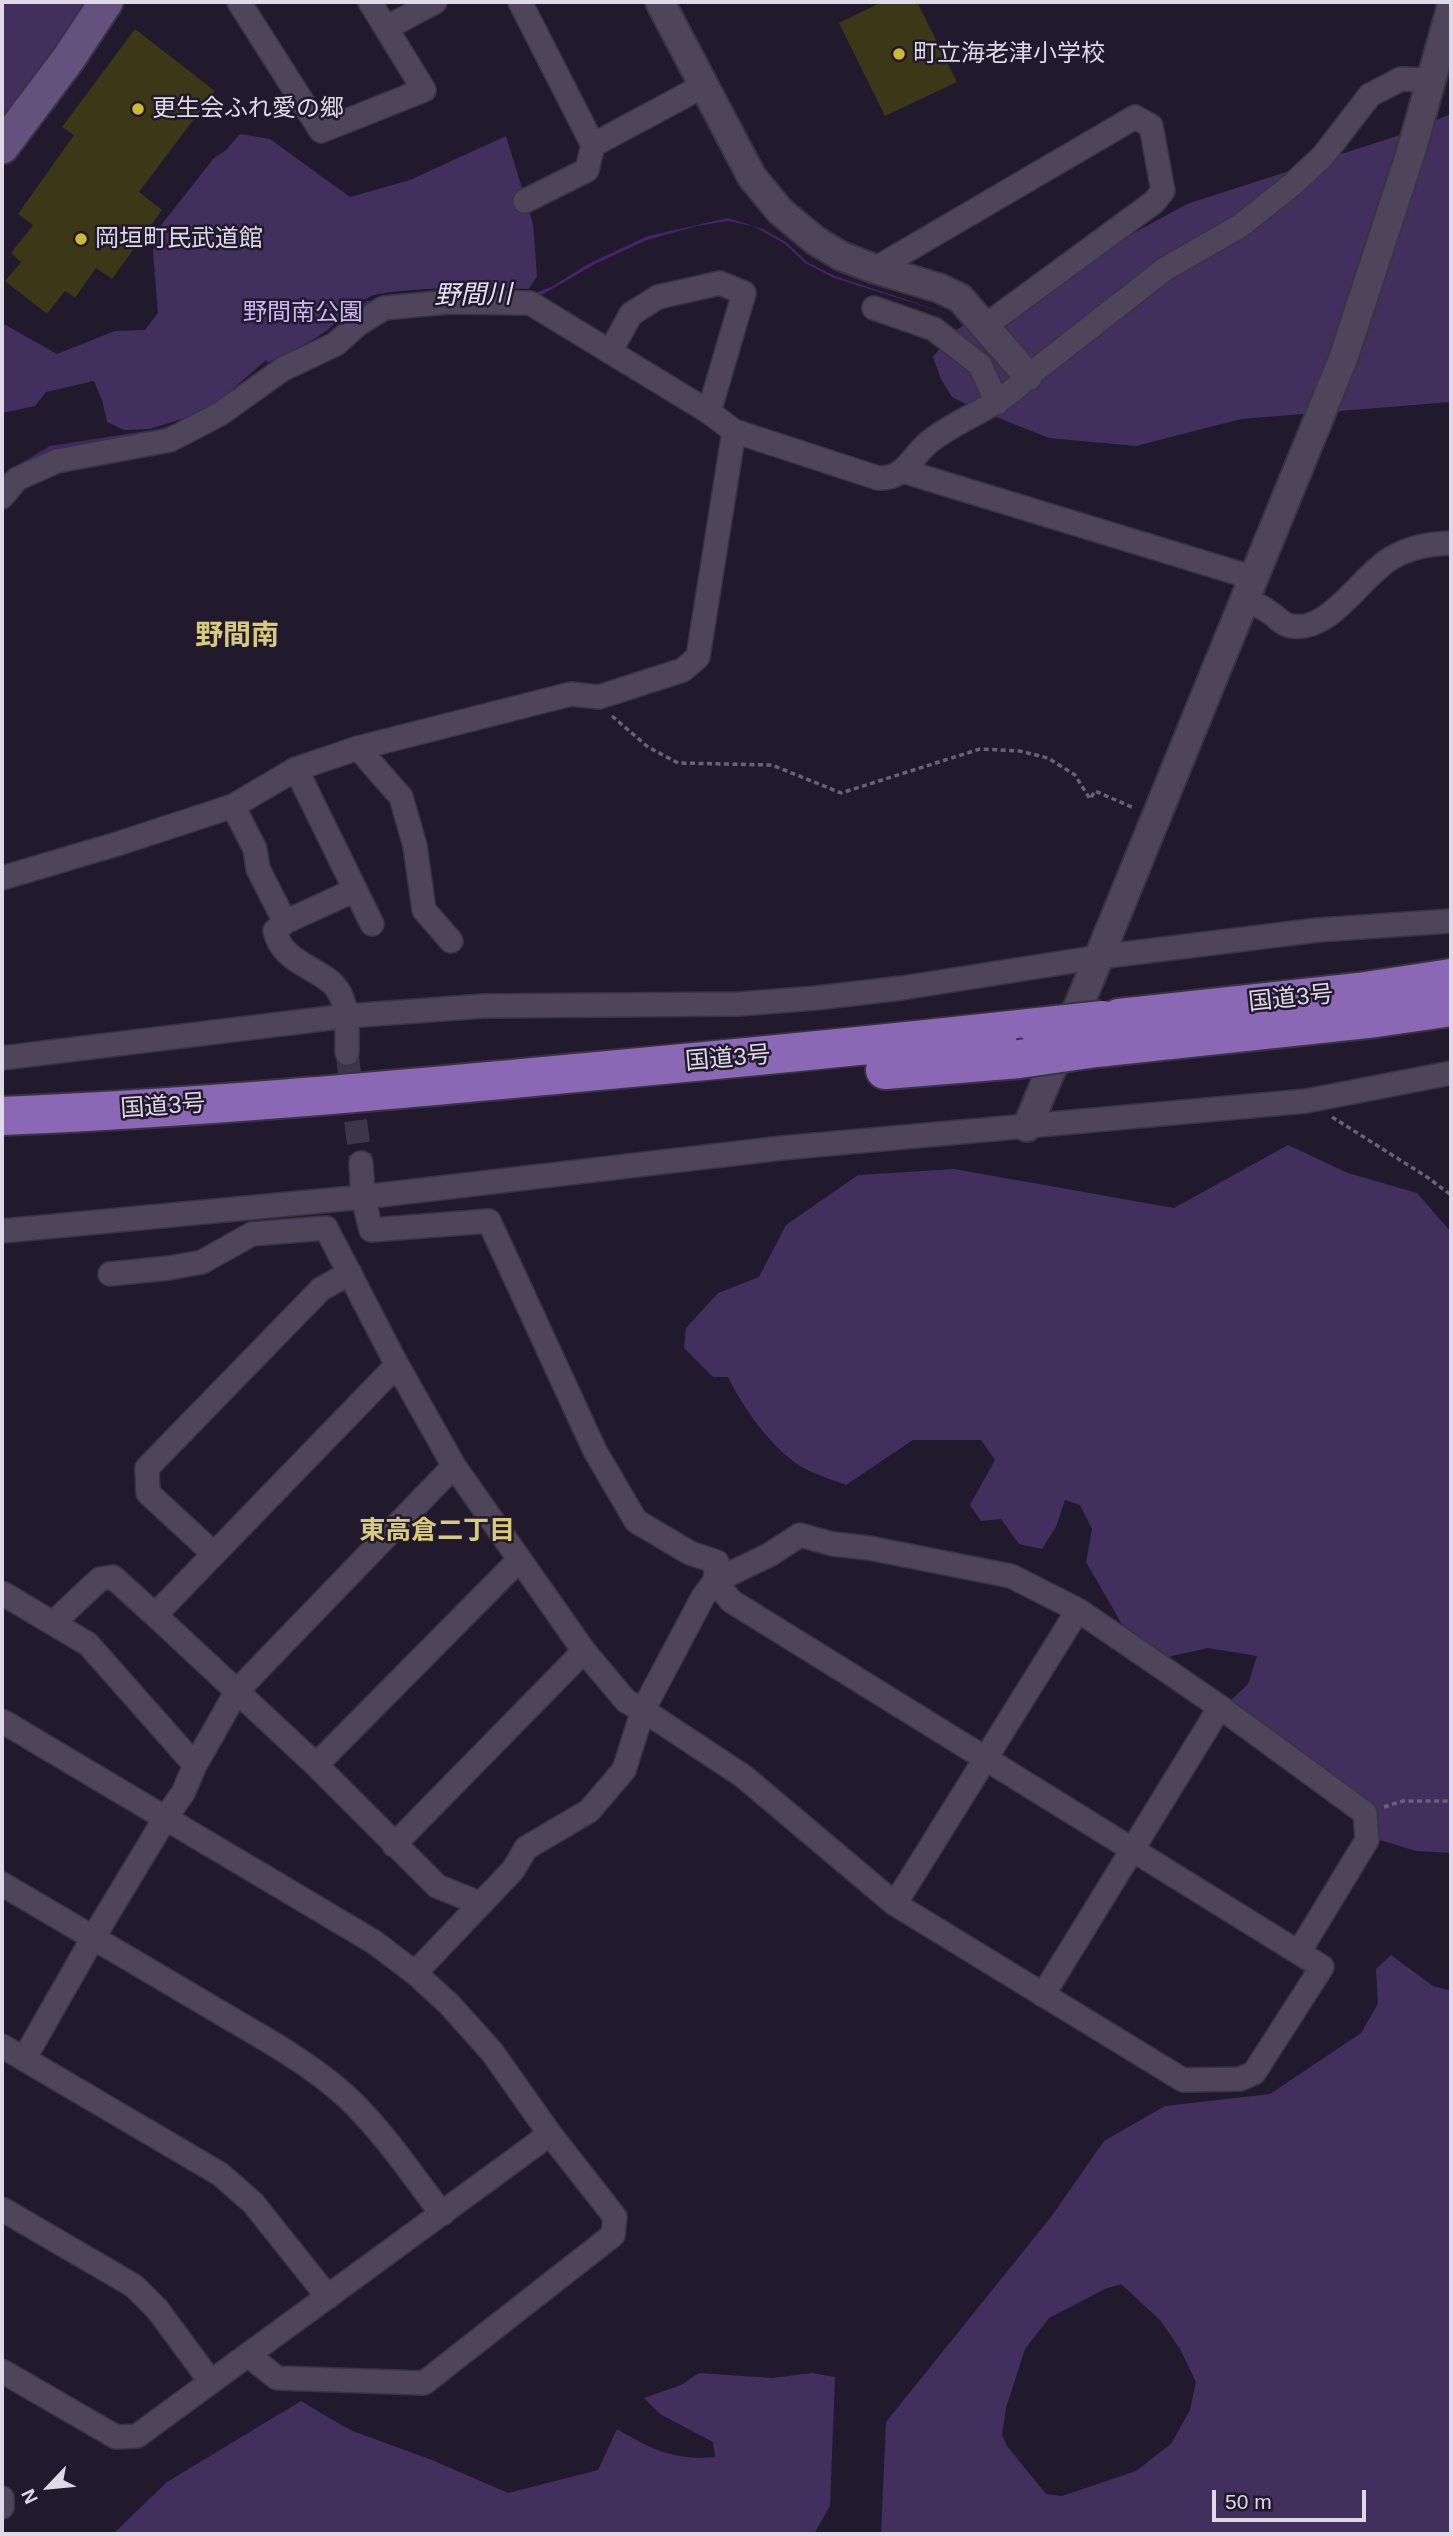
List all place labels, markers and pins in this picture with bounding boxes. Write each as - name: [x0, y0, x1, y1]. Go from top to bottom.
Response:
- place label: 町立海老津小学校: [913, 40, 1105, 68]
- marker: 町立海老津小学校: [891, 46, 907, 62]
- place label: 更生会ふれ愛の郷: [152, 95, 344, 123]
- marker: 更生会ふれ愛の郷: [130, 101, 146, 117]
- place label: 岡垣町民武道館: [95, 225, 263, 253]
- marker: 岡垣町民武道館: [73, 231, 89, 247]

